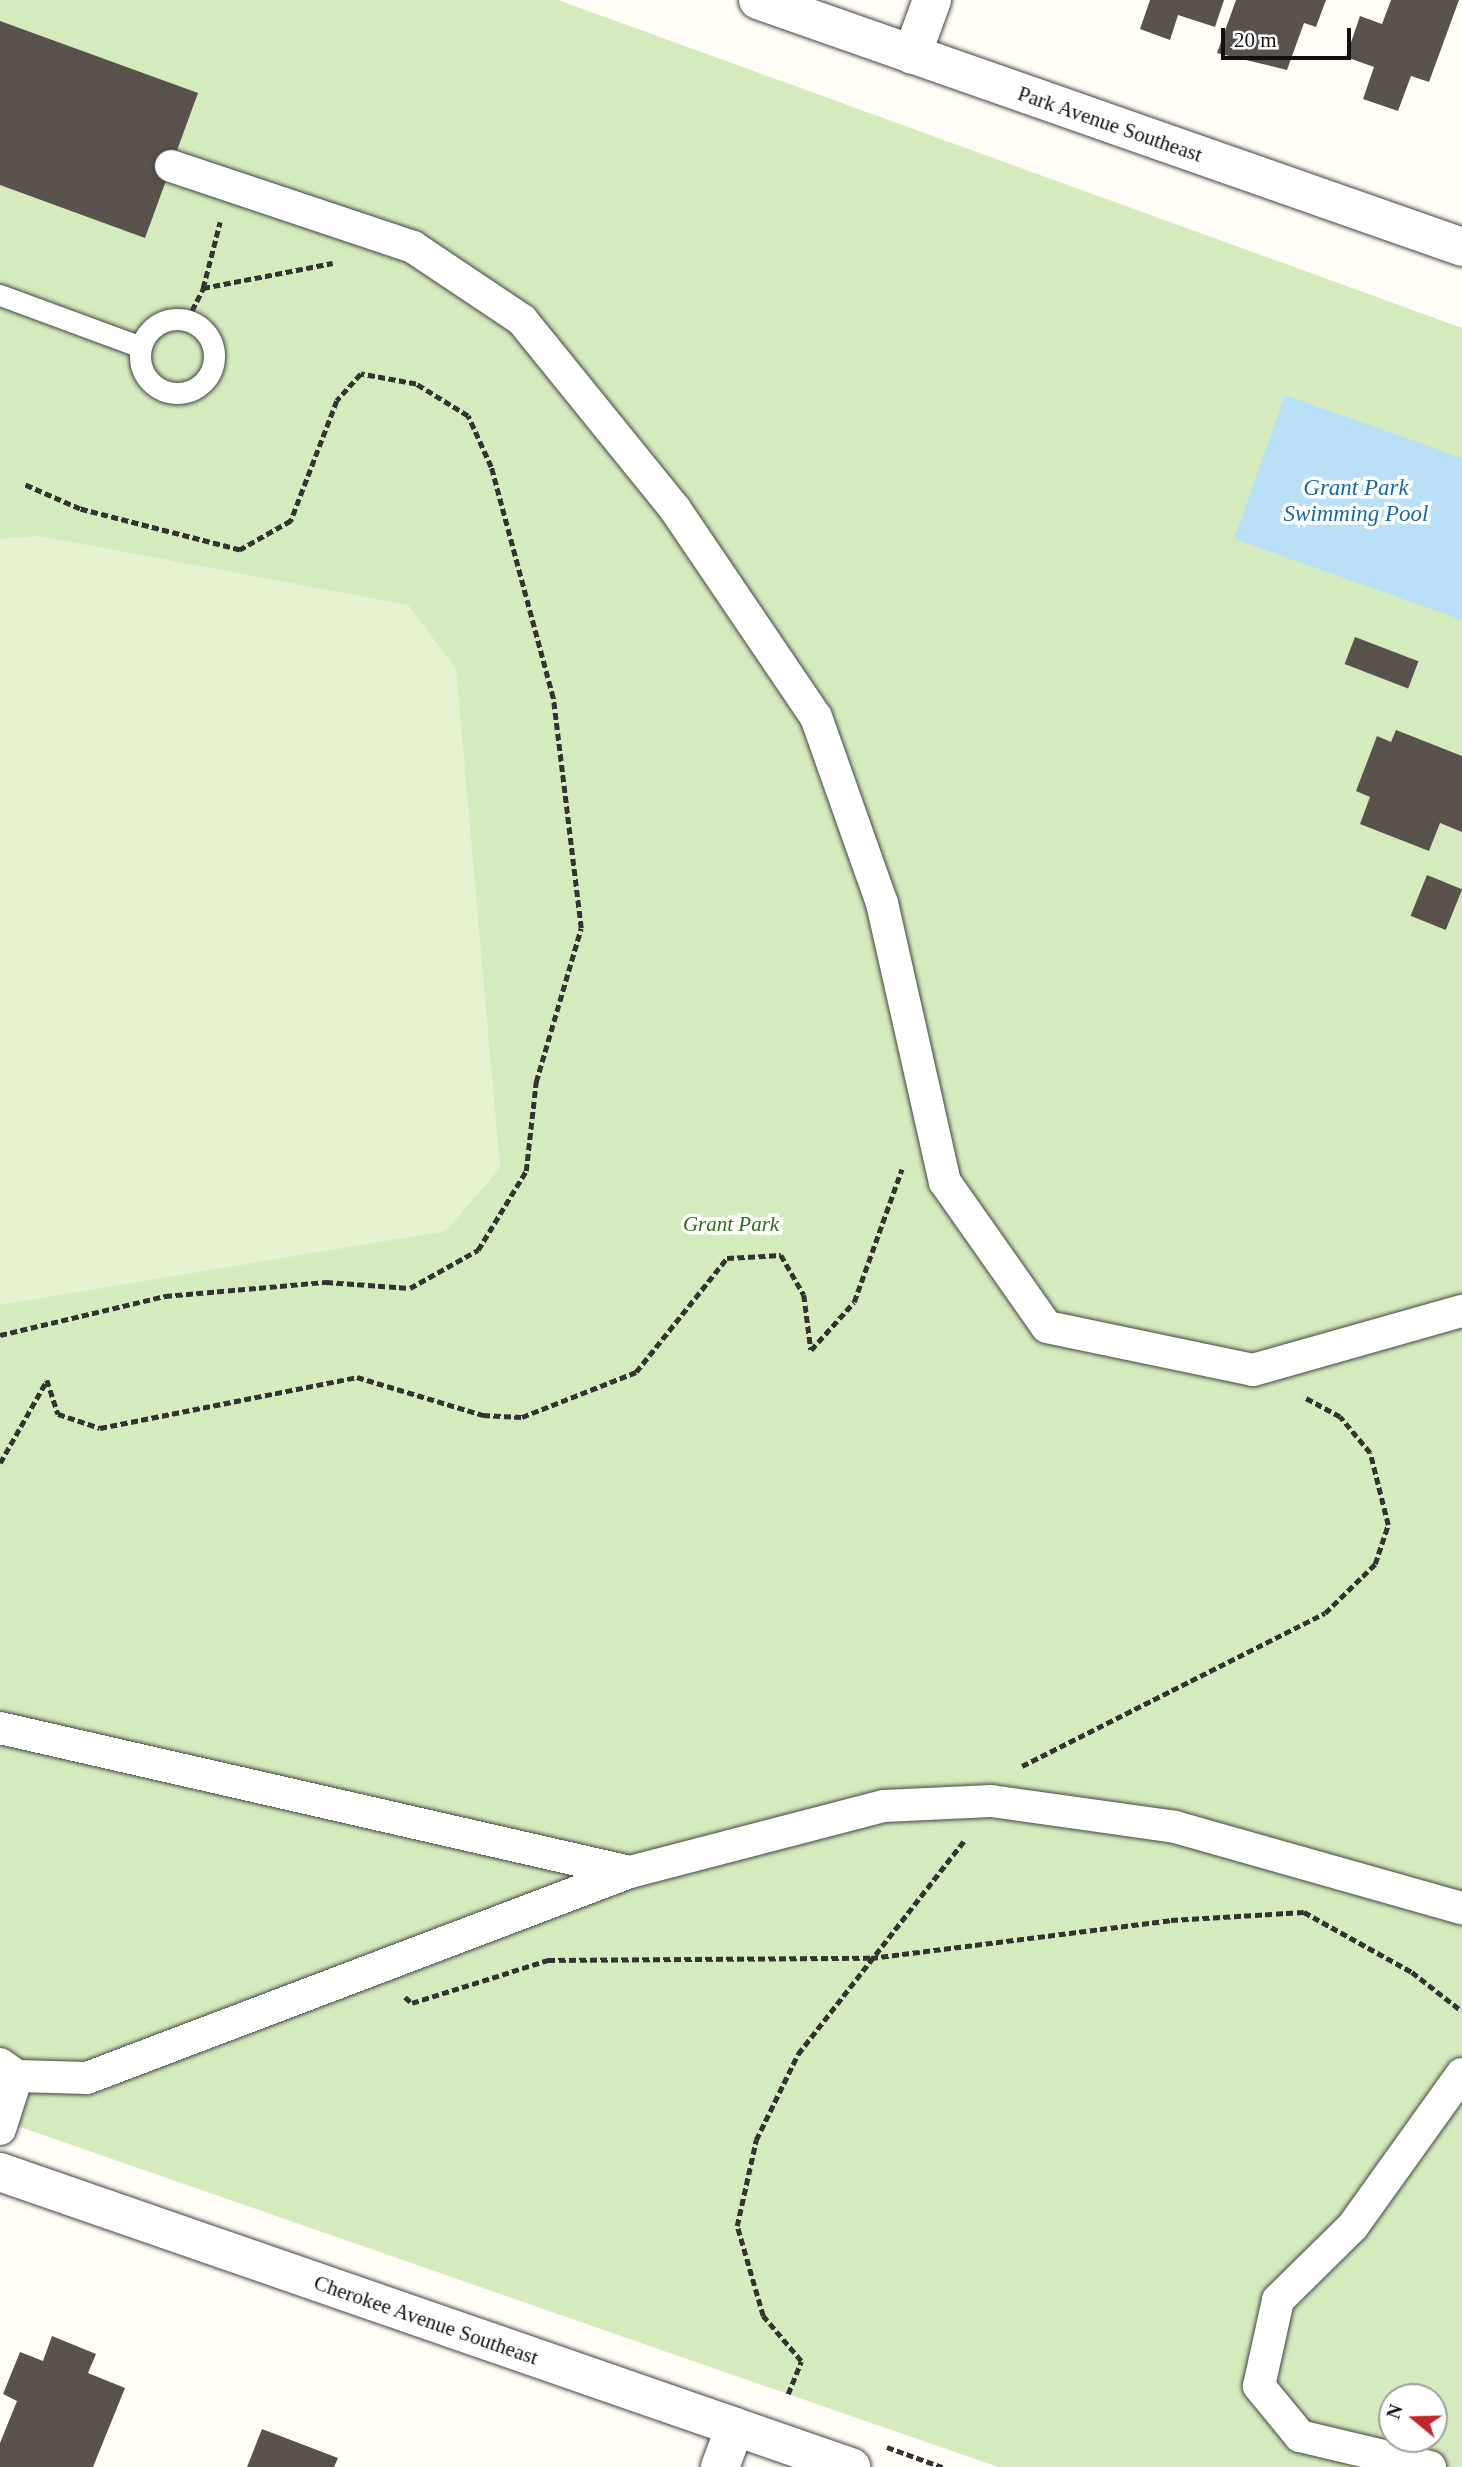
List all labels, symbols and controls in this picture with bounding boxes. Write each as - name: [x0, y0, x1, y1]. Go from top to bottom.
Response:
- scale bar: [1224, 14, 1354, 58]
- text: 20 m: [1234, 28, 1277, 52]
- street label: Park Avenue Southeast: [1014, 80, 1206, 168]
- water label: Grant Park Swimming Pool: [1283, 474, 1429, 528]
- park label: Grant Park: [683, 1211, 779, 1237]
- street label: Cherokee Avenue Southeast: [310, 2270, 542, 2370]
- north arrow: [1378, 2383, 1448, 2453]
- text: N: [1382, 2402, 1407, 2422]

